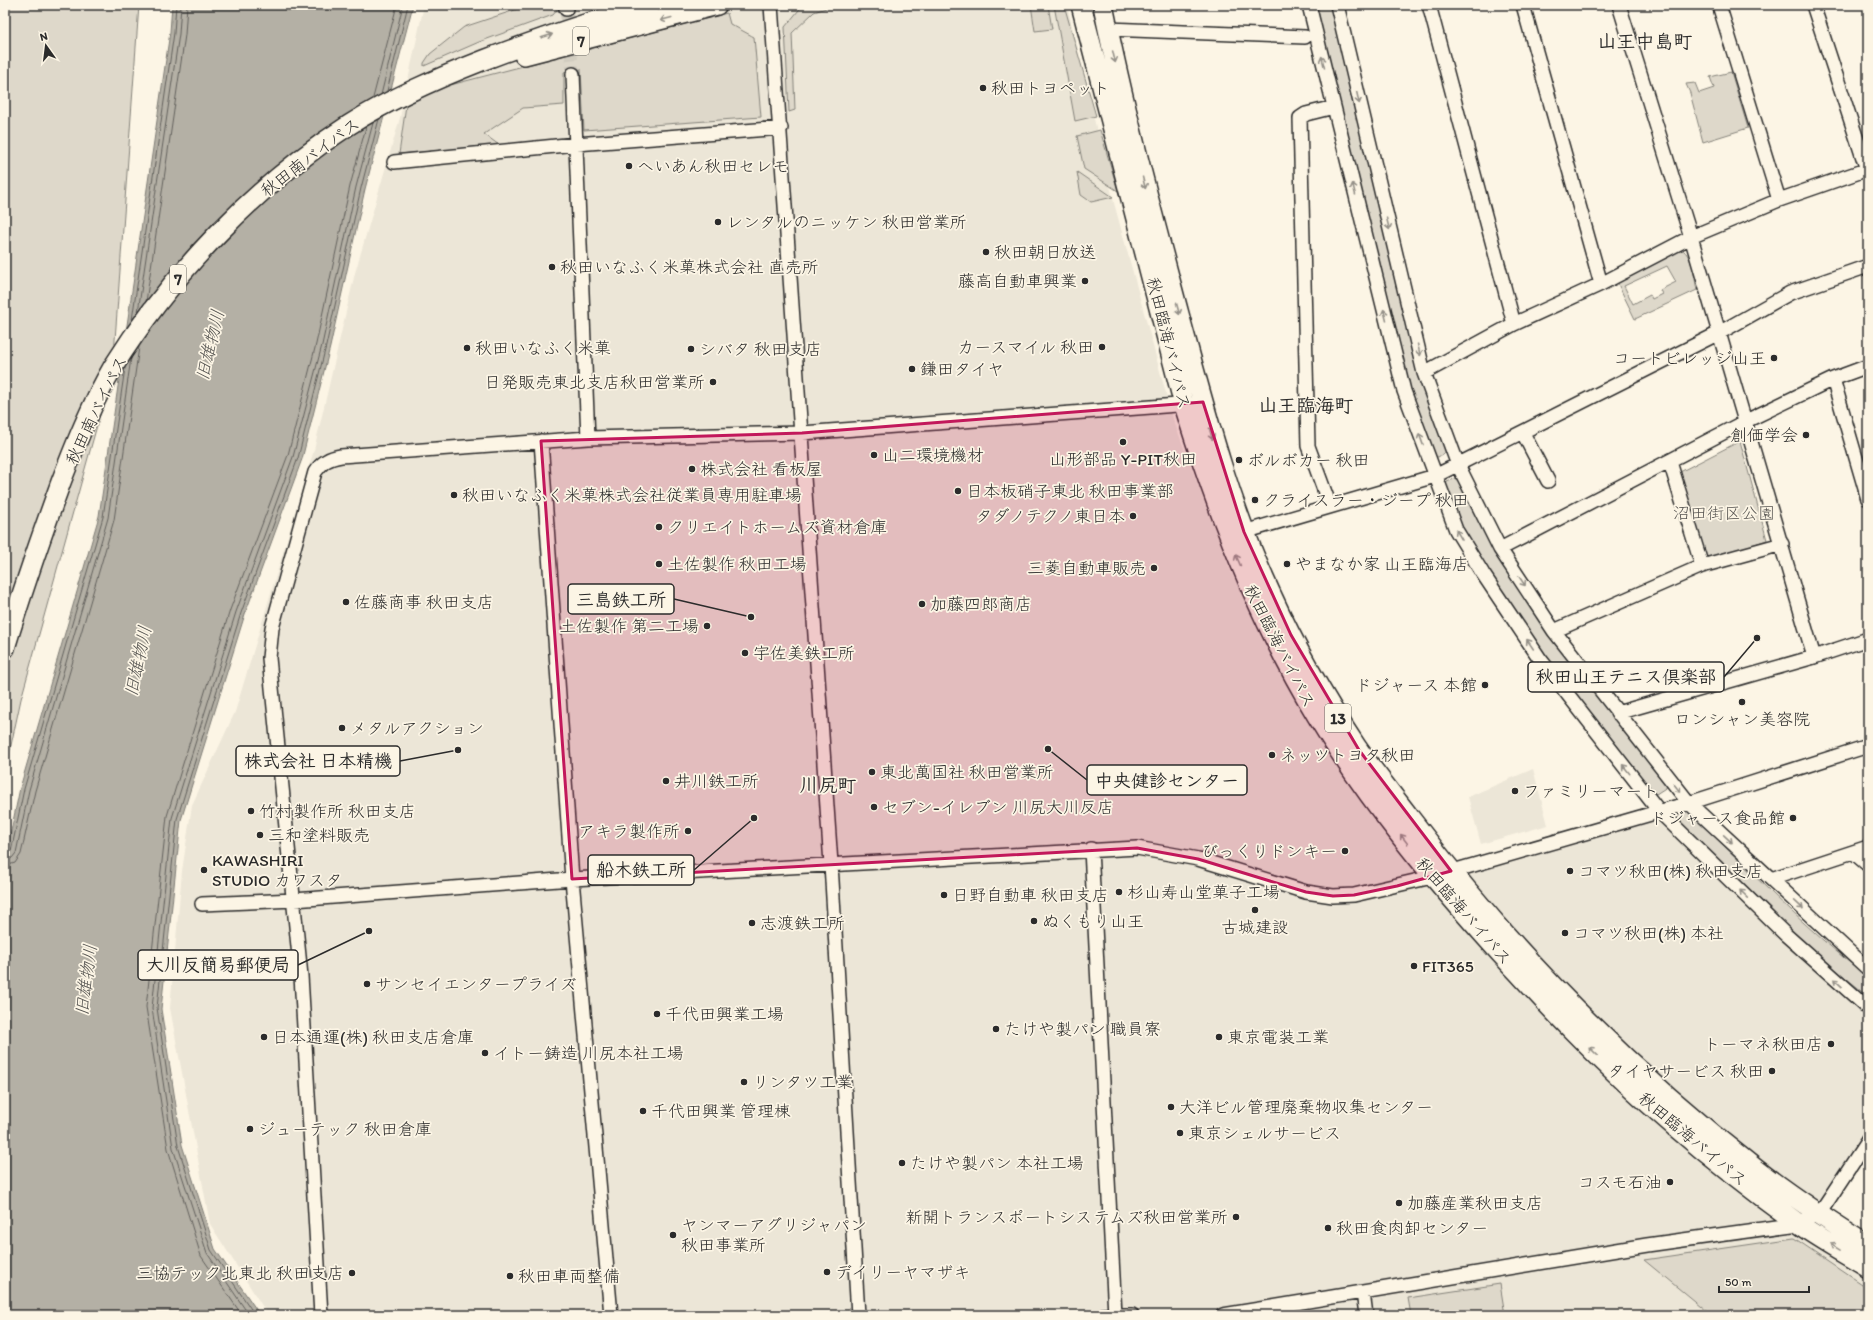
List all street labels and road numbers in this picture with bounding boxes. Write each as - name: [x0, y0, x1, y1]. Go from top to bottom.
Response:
- road number: 7: [573, 27, 589, 55]
- street label: 秋田南バイパス: [257, 113, 363, 201]
- road number: 7: [170, 265, 186, 293]
- street label: 秋田臨海バイパス: [1143, 275, 1195, 411]
- street label: 秋田南バイパス: [61, 352, 131, 468]
- street label: 秋田臨海バイパス: [1240, 581, 1320, 711]
- road number: 13: [1325, 704, 1351, 732]
- street label: 秋田臨海バイパス: [1412, 853, 1516, 969]
- street label: 秋田臨海バイパス: [1635, 1088, 1751, 1190]

